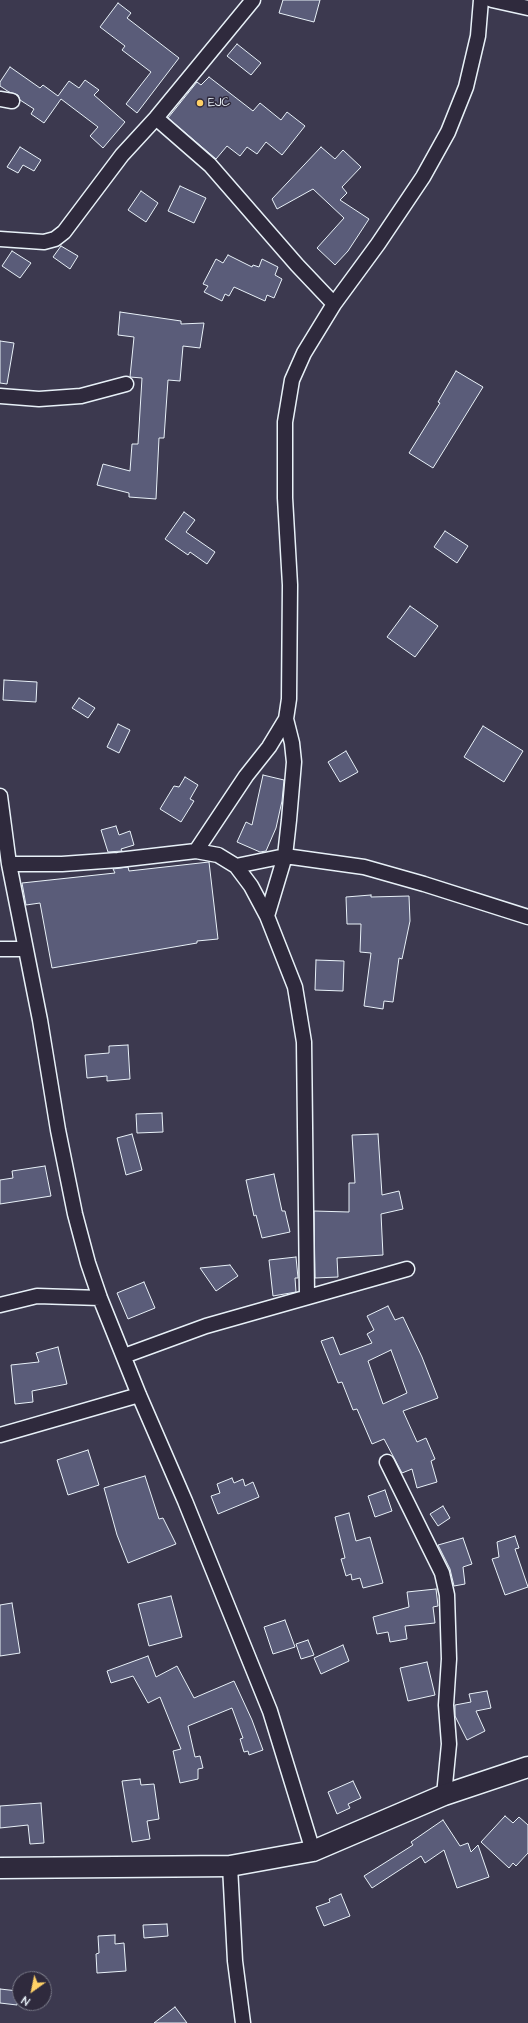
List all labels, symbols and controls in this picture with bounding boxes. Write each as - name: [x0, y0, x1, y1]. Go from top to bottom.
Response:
- place label: EJC: [208, 96, 230, 110]
- marker: EJC: [195, 98, 205, 108]
- north arrow: [12, 1971, 52, 2011]
- text: N: [19, 1992, 33, 2009]

